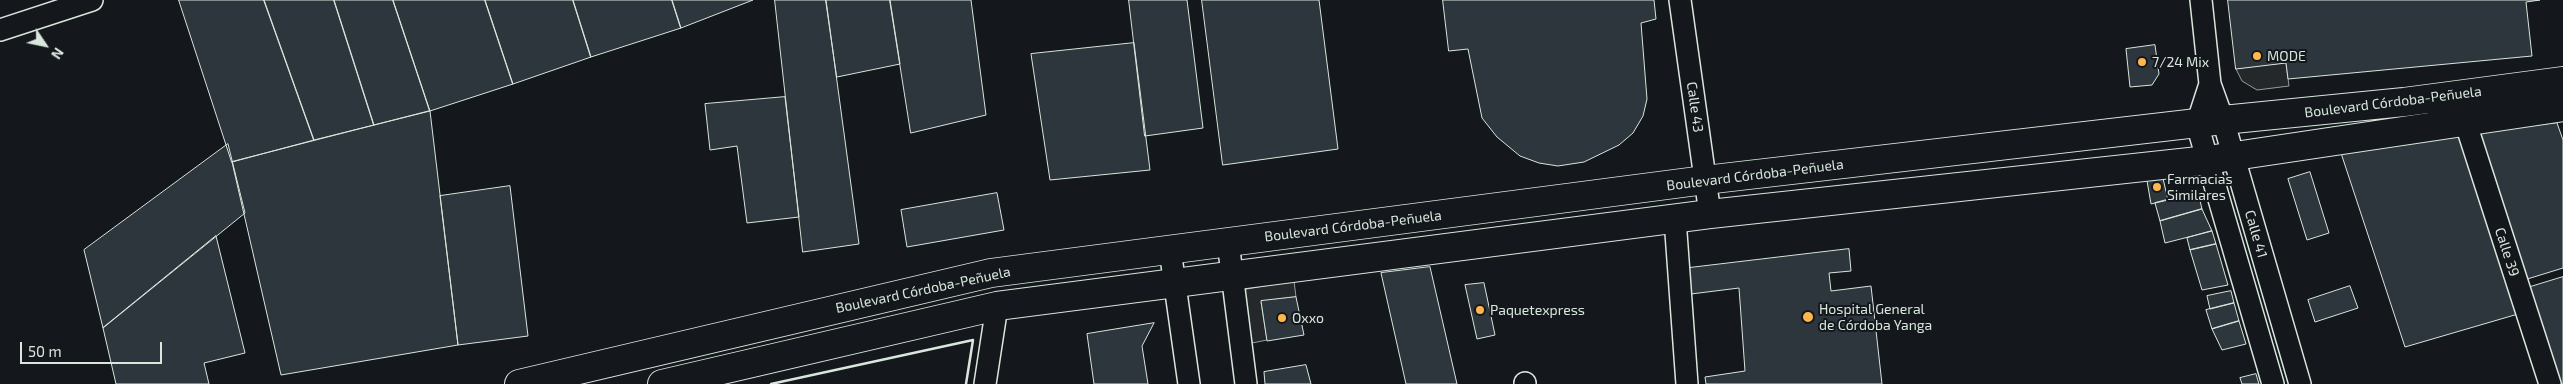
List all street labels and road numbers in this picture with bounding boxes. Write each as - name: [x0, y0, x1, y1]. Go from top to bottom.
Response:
- street label: Calle 43: [1683, 81, 1707, 133]
- street label: Boulevard Córdoba-Peñuela: [2303, 83, 2483, 121]
- street label: Boulevard Córdoba-Peñuela: [1665, 156, 1845, 194]
- street label: Boulevard Córdoba-Peñuela: [1263, 207, 1443, 245]
- street label: Calle 41: [2241, 208, 2271, 260]
- street label: Calle 39: [2491, 225, 2523, 279]
- street label: Boulevard Córdoba-Peñuela: [834, 263, 1012, 317]

